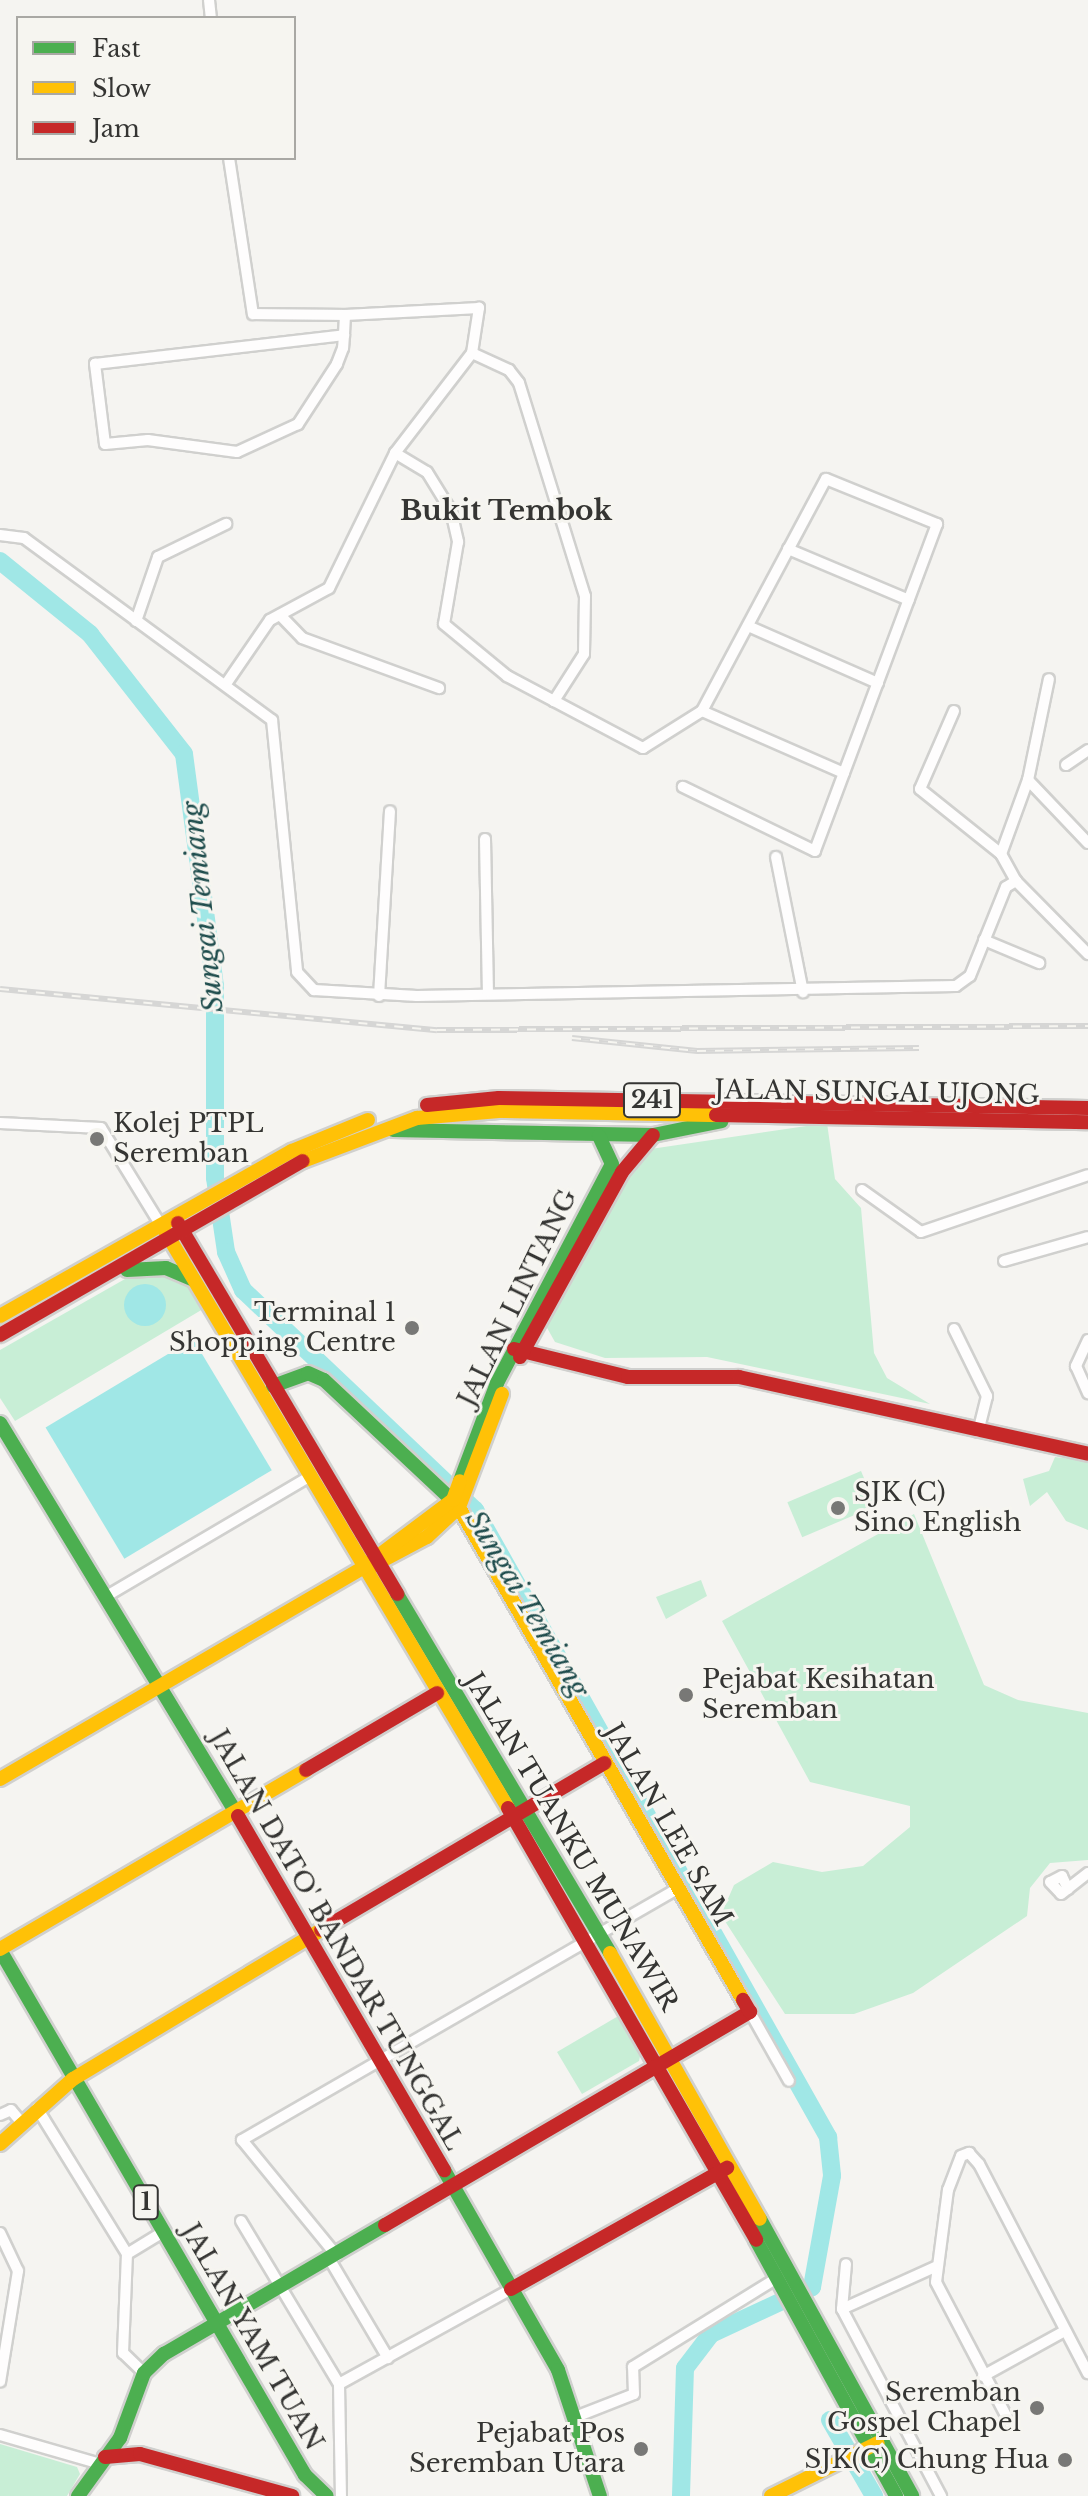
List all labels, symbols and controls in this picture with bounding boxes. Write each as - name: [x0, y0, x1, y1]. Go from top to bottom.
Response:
- legend: [16, 16, 296, 160]
- text: Fast: [92, 34, 140, 63]
- text: Slow: [92, 74, 151, 103]
- text: Jam: [92, 114, 140, 143]
- district label: Bukit Tembok: [399, 494, 613, 528]
- water label: Sungai Temiang: [175, 799, 231, 1015]
- street label: JALAN SUNGAI UJONG: [714, 1075, 1040, 1111]
- road number: 241: [622, 1080, 682, 1120]
- place label: Kolej PTPL Seremban: [113, 1108, 264, 1170]
- marker: Kolej PTPL Seremban: [88, 1130, 106, 1148]
- street label: JALAN LINTANG: [452, 1184, 584, 1412]
- place label: Terminal 1 Shopping Centre: [169, 1297, 396, 1358]
- marker: Terminal 1 Shopping Centre: [403, 1319, 421, 1337]
- place label: SJK (C) Sino English: [854, 1477, 1021, 1538]
- marker: SJK (C) Sino English: [829, 1499, 847, 1517]
- water label: Sungai Temiang: [458, 1504, 596, 1704]
- place label: Pejabat Kesihatan Seremban: [702, 1664, 935, 1726]
- street label: JALAN TUANKU MUNAWIR: [457, 1667, 685, 2017]
- marker: Pejabat Kesihatan Seremban: [677, 1686, 695, 1704]
- street label: JALAN LEE SAM: [597, 1718, 739, 1932]
- street label: JALAN DATO' BANDAR TUNGGAL: [202, 1723, 470, 2157]
- road number: 1: [132, 2182, 160, 2222]
- street label: JALAN YAM TUAN: [174, 2217, 330, 2457]
- place label: Seremban Gospel Chapel: [827, 2377, 1021, 2438]
- marker: Seremban Gospel Chapel: [1028, 2399, 1046, 2417]
- place label: Pejabat Pos Seremban Utara: [409, 2418, 625, 2480]
- marker: Pejabat Pos Seremban Utara: [632, 2440, 650, 2458]
- place label: SJK(C) Chung Hua: [804, 2444, 1049, 2476]
- marker: SJK(C) Chung Hua: [1056, 2451, 1074, 2469]

